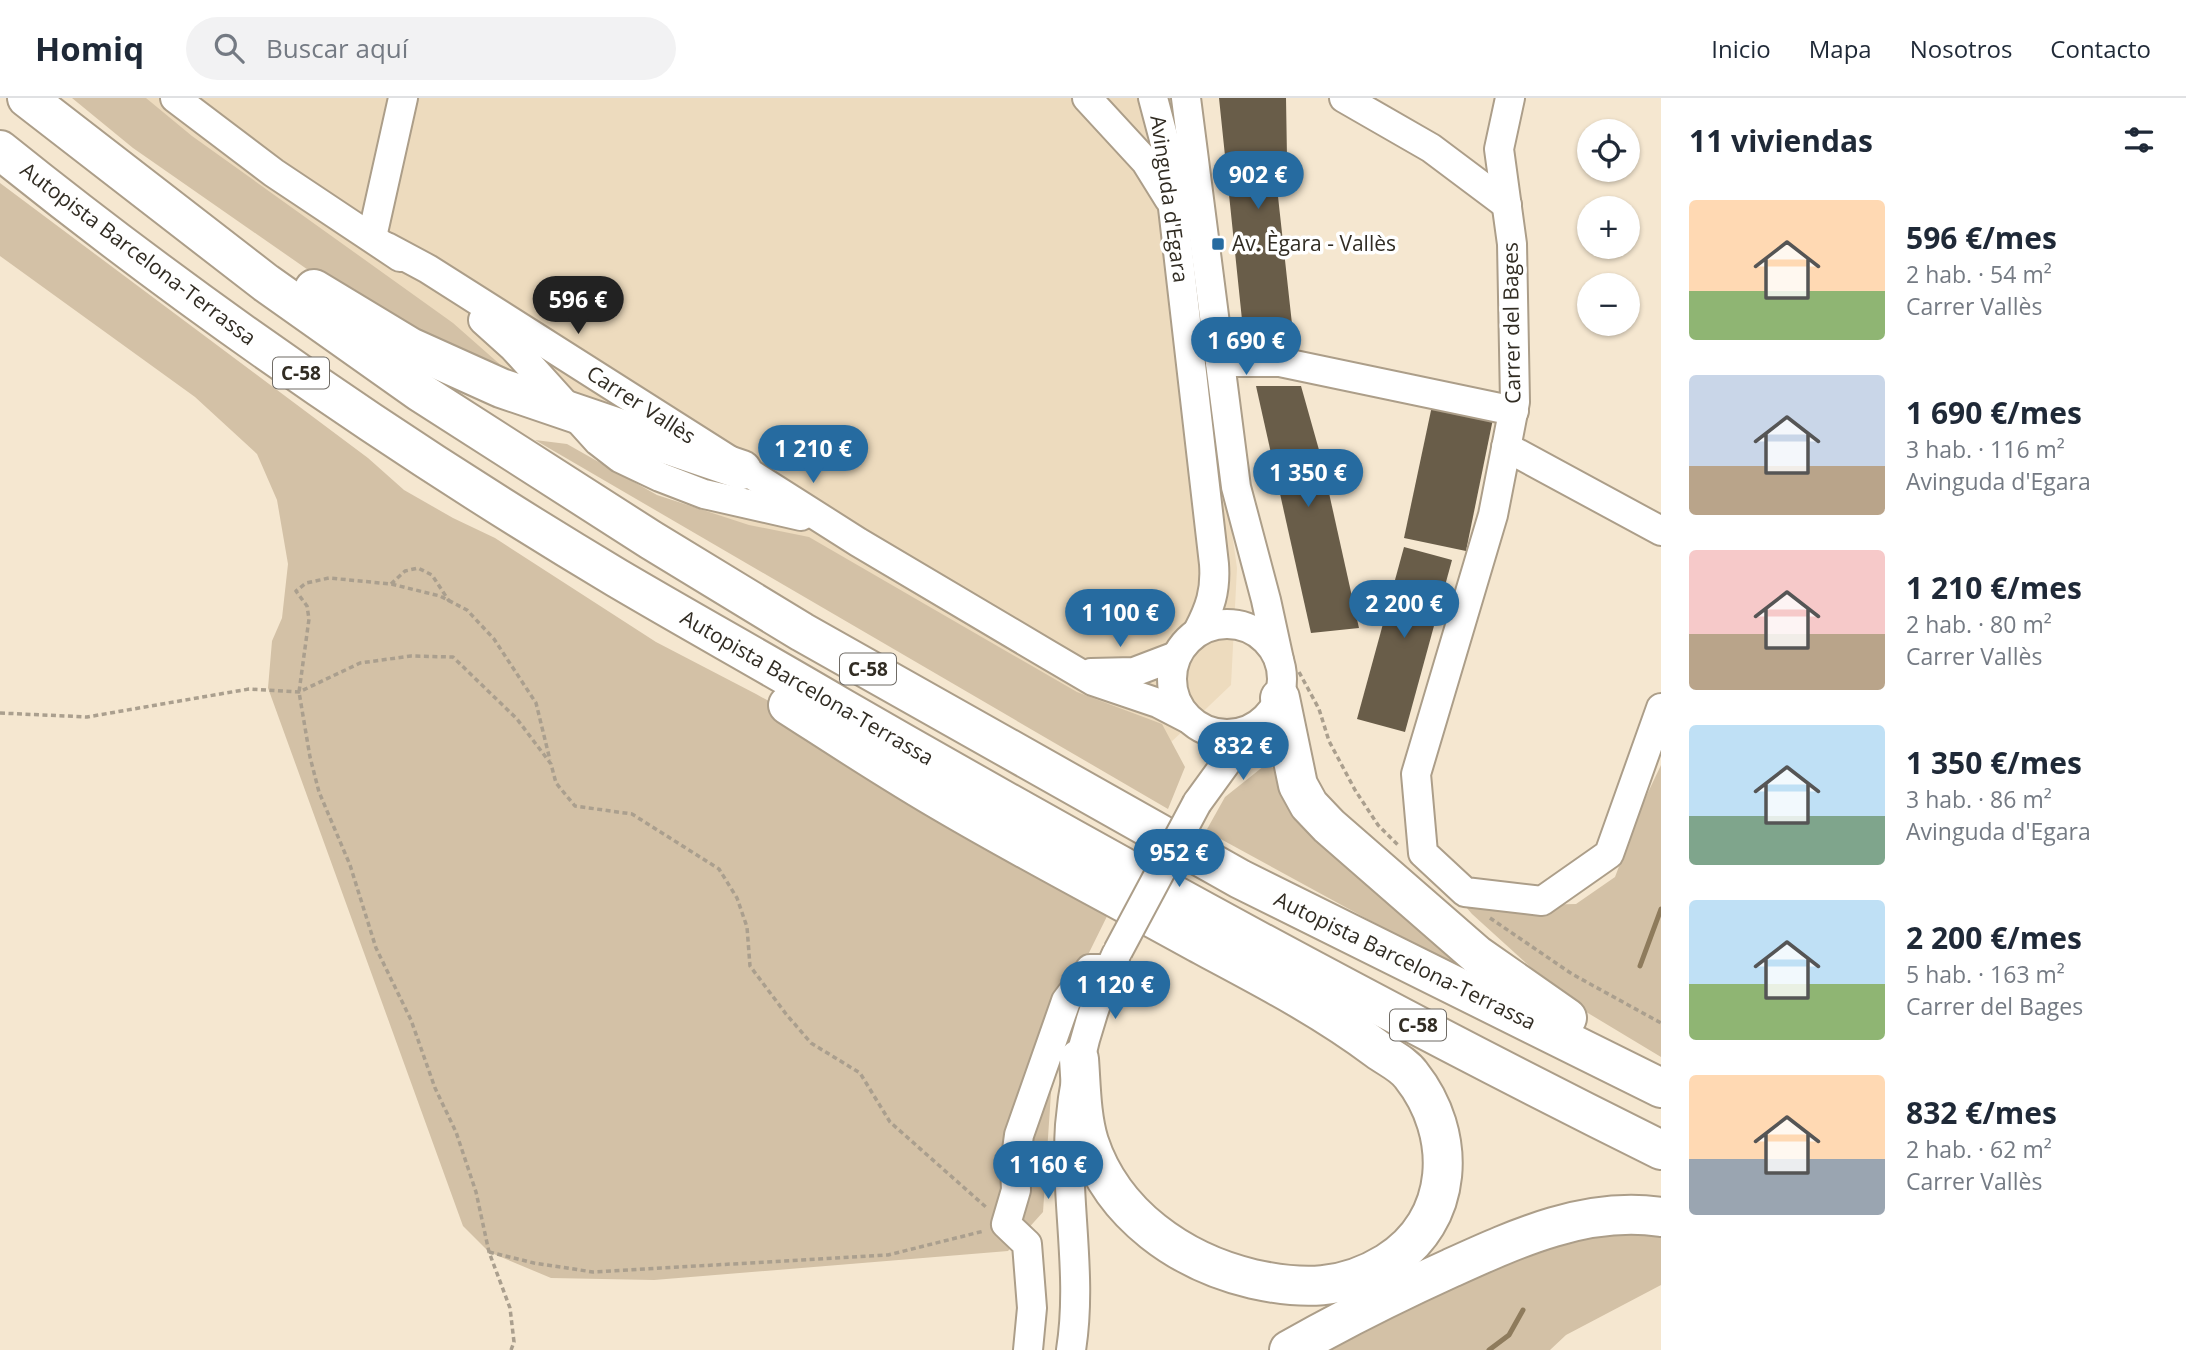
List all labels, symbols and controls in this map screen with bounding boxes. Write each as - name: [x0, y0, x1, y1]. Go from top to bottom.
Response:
- search box: [186, 17, 676, 80]
- text: Homiq: [35, 26, 144, 71]
- icon: search: [210, 29, 248, 67]
- text: Buscar aquí: [266, 30, 408, 66]
- text: Inicio: [1711, 32, 1771, 65]
- text: Mapa: [1809, 32, 1872, 65]
- text: Nosotros: [1910, 32, 2012, 65]
- text: Contacto: [2050, 32, 2151, 65]
- street label: Avinguda d'Egara: [1144, 113, 1196, 284]
- map controls: [1577, 119, 1640, 336]
- button: locate: [1577, 119, 1640, 182]
- text: 11 viviendas: [1689, 120, 1873, 161]
- icon: filters: [2120, 121, 2158, 159]
- pin: 902 €: [1209, 152, 1307, 211]
- street label: Autopista Barcelona-Terrassa: [15, 155, 262, 351]
- text: 902 €: [1229, 158, 1287, 190]
- button: +: [1577, 196, 1640, 259]
- text: 596 €/mes: [1906, 217, 2057, 258]
- icon: home: [1745, 228, 1829, 312]
- place label: Av. Ègara - Vallès: [1232, 229, 1396, 257]
- marker: Av. Ègara - Vallès: [1210, 236, 1226, 252]
- street label: Carrer del Bages: [1496, 242, 1526, 404]
- text: 2 hab. · 54 m²: [1906, 258, 2052, 290]
- button: −: [1577, 273, 1640, 336]
- pin: 596 €: [529, 276, 627, 336]
- text: 596 €: [549, 283, 607, 315]
- text: Carrer Vallès: [1906, 290, 2042, 322]
- pin: 1 690 €: [1181, 317, 1311, 377]
- text: 1 690 €: [1207, 324, 1285, 356]
- road number: C-58: [273, 358, 329, 388]
- street label: Carrer Vallès: [582, 359, 701, 450]
- text: 1 690 €/mes: [1906, 392, 2082, 433]
- icon: home: [1745, 403, 1829, 487]
- pin: 1 210 €: [748, 426, 878, 485]
- text: 1 210 €: [774, 432, 852, 464]
- text: 3 hab. · 116 m²: [1906, 433, 2065, 465]
- pin: 1 350 €: [1243, 450, 1373, 509]
- text: 1 350 €: [1269, 456, 1347, 488]
- text: Avinguda d'Egara: [1906, 465, 2091, 497]
- text: 1 210 €/mes: [1906, 567, 2082, 608]
- icon: home: [1745, 578, 1829, 662]
- pin: 2 200 €: [1339, 580, 1469, 640]
- text: 2 200 €: [1365, 587, 1443, 619]
- pin: 1 100 €: [1055, 589, 1185, 649]
- text: 1 100 €: [1081, 596, 1159, 628]
- street label: Autopista Barcelona-Terrassa: [676, 603, 939, 771]
- text: 2 hab. · 80 m²: [1906, 608, 2052, 640]
- text: Carrer Vallès: [1906, 640, 2042, 672]
- road number: C-58: [840, 654, 896, 684]
- pin: 832 €: [1194, 722, 1292, 782]
- text: 832 €: [1214, 729, 1272, 761]
- text: 1 350 €/mes: [1906, 742, 2082, 783]
- icon: home: [1745, 753, 1829, 837]
- text: 3 hab. · 86 m²: [1906, 783, 2052, 815]
- text: Avinguda d'Egara: [1906, 815, 2091, 847]
- pin: 952 €: [1130, 830, 1228, 889]
- text: 952 €: [1150, 836, 1208, 868]
- street label: Autopista Barcelona-Terrassa: [1270, 884, 1541, 1036]
- text: 2 200 €/mes: [1906, 917, 2082, 958]
- icon: home: [1745, 928, 1829, 1012]
- text: 5 hab. · 163 m²: [1906, 958, 2065, 990]
- pin: 1 120 €: [1050, 962, 1180, 1021]
- text: 1 120 €: [1076, 968, 1154, 1000]
- text: Carrer del Bages: [1906, 990, 2083, 1022]
- road number: C-58: [1390, 1009, 1446, 1040]
- text: 832 €/mes: [1906, 1092, 2057, 1133]
- icon: home: [1745, 1103, 1829, 1187]
- text: 2 hab. · 62 m²: [1906, 1133, 2052, 1165]
- pin: 1 160 €: [983, 1142, 1113, 1201]
- text: 1 160 €: [1009, 1148, 1087, 1180]
- text: Carrer Vallès: [1906, 1165, 2042, 1197]

